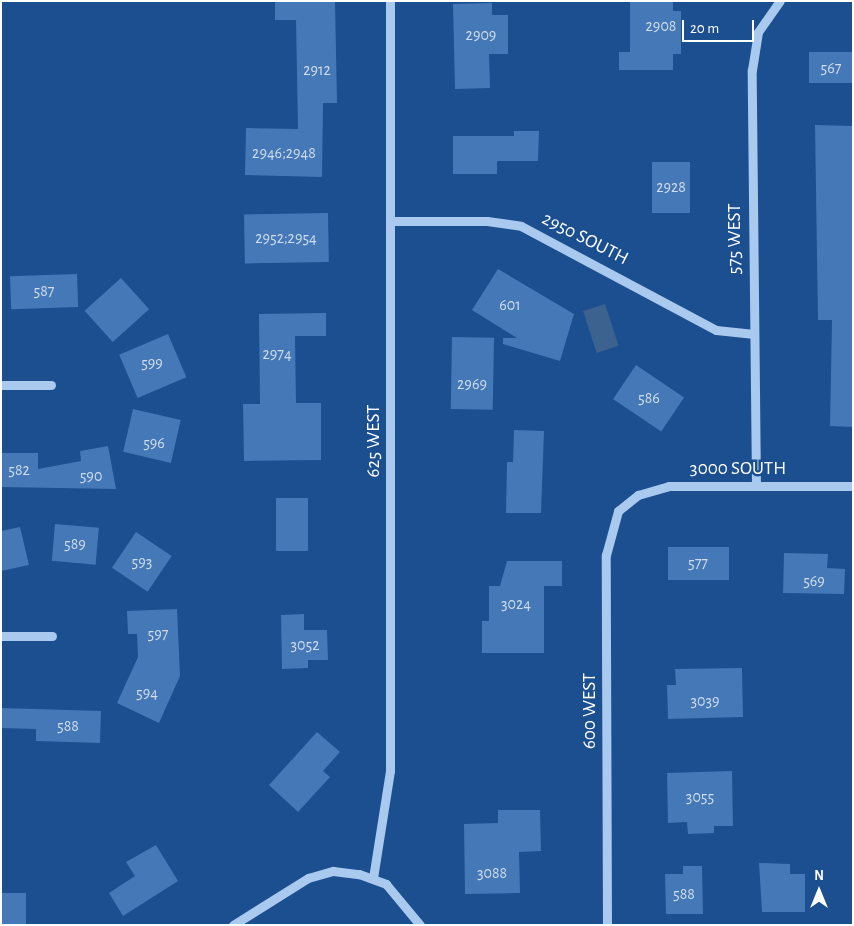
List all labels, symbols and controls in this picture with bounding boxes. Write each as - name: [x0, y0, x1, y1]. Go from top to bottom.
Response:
- scale bar: [684, 10, 756, 42]
- house number: 2908: [646, 16, 676, 36]
- text: 20 m: [690, 21, 719, 36]
- house number: 2909: [466, 25, 496, 45]
- house number: 567: [821, 58, 841, 78]
- house number: 2912: [303, 60, 331, 80]
- house number: 2946;2948: [252, 143, 316, 163]
- house number: 2928: [656, 177, 686, 197]
- street label: 575 WEST: [724, 203, 746, 275]
- street label: 2950 SOUTH: [538, 208, 632, 270]
- house number: 2952;2954: [255, 228, 317, 248]
- house number: 587: [34, 281, 54, 301]
- house number: 601: [499, 295, 521, 315]
- house number: 2974: [262, 344, 292, 364]
- house number: 599: [141, 353, 163, 373]
- house number: 2969: [457, 374, 487, 394]
- house number: 586: [638, 388, 660, 408]
- street label: 625 WEST: [363, 405, 385, 477]
- house number: 596: [143, 433, 165, 453]
- street label: 3000 SOUTH: [690, 458, 786, 480]
- house number: 582: [8, 460, 30, 480]
- house number: 590: [80, 466, 102, 486]
- house number: 589: [64, 534, 86, 554]
- house number: 593: [132, 552, 152, 572]
- house number: 577: [688, 553, 708, 573]
- house number: 569: [803, 571, 825, 591]
- house number: 3024: [501, 594, 531, 614]
- house number: 597: [148, 624, 168, 644]
- house number: 3052: [290, 635, 320, 655]
- street label: 600 WEST: [579, 673, 601, 749]
- house number: 594: [136, 683, 158, 703]
- house number: 3039: [690, 691, 720, 711]
- house number: 588: [57, 716, 79, 736]
- house number: 3055: [686, 787, 714, 807]
- house number: 3088: [477, 863, 507, 883]
- north arrow: [794, 866, 844, 916]
- text: N: [814, 869, 824, 883]
- house number: 588: [673, 884, 695, 904]

